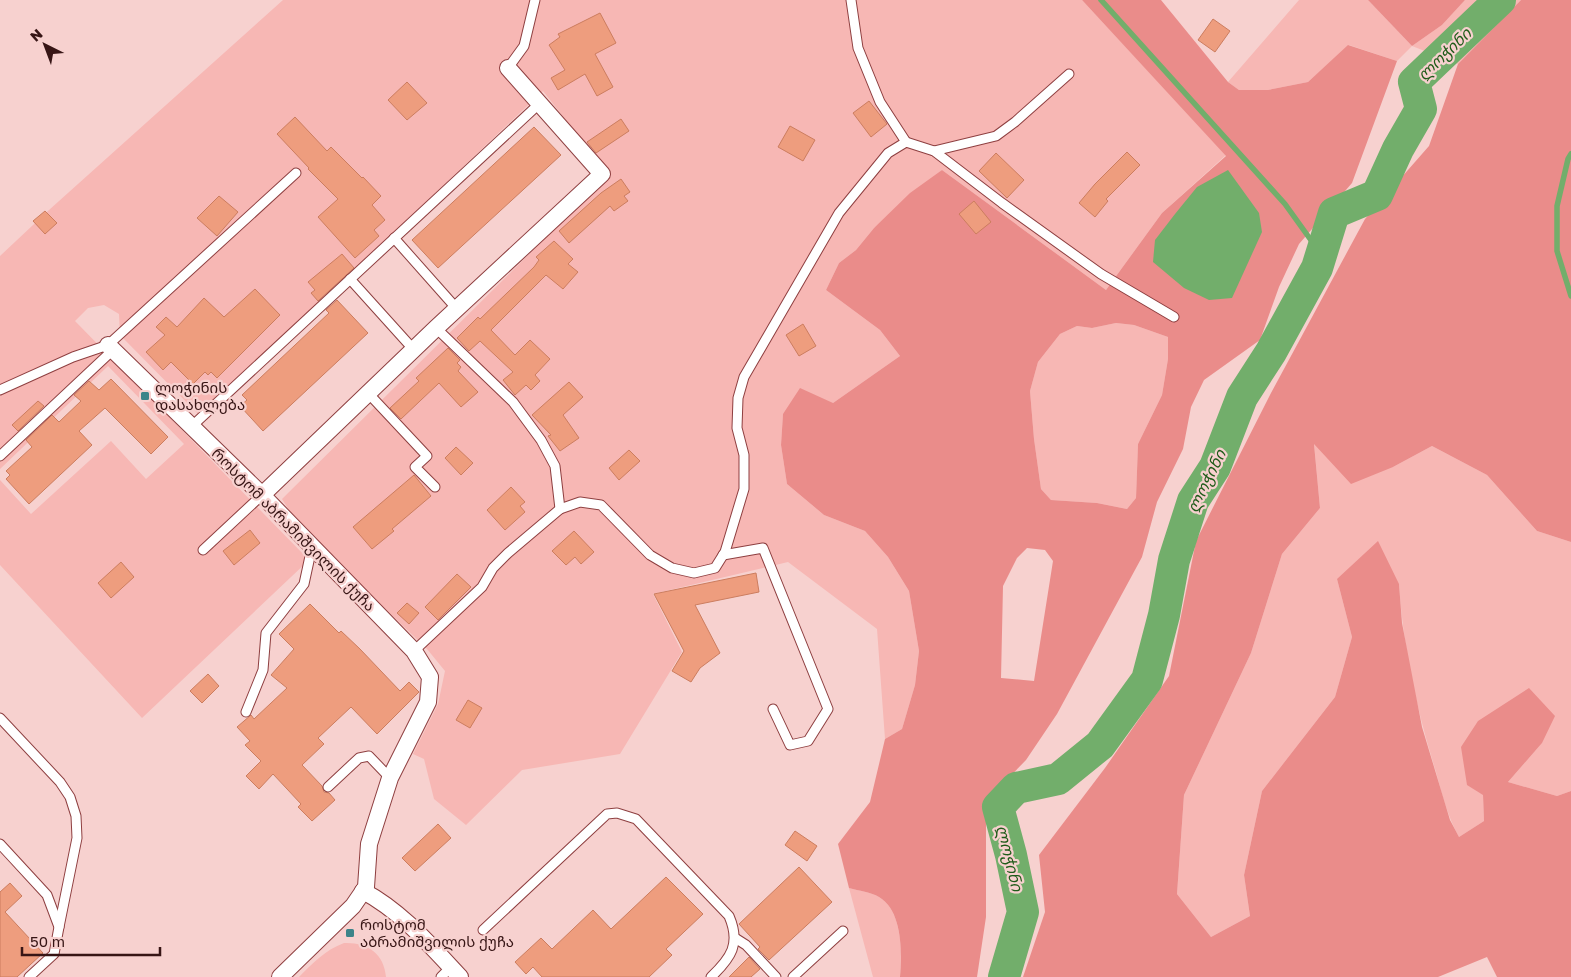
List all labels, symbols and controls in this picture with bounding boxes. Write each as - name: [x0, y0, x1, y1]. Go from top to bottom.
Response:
- north arrow: [20, 20, 70, 70]
- water label: ლოჭინი: [1413, 23, 1476, 85]
- text: N: [26, 25, 46, 45]
- place label: ლოჭინის დასახლება: [155, 378, 245, 414]
- marker: ლოჭინის დასახლება: [139, 390, 151, 402]
- street label: როსტომ აბრამიშვილის ქუჩა: [208, 444, 379, 615]
- water label: ლოჭინი: [1182, 446, 1230, 516]
- water label: ლოჭინი: [992, 823, 1028, 894]
- place label: როსტომ აბრამიშვილის ქუჩა: [360, 915, 514, 951]
- scale bar: [22, 924, 160, 956]
- marker: როსტომ აბრამიშვილის ქუჩა: [344, 927, 356, 939]
- text: 50 m: [30, 932, 65, 950]

